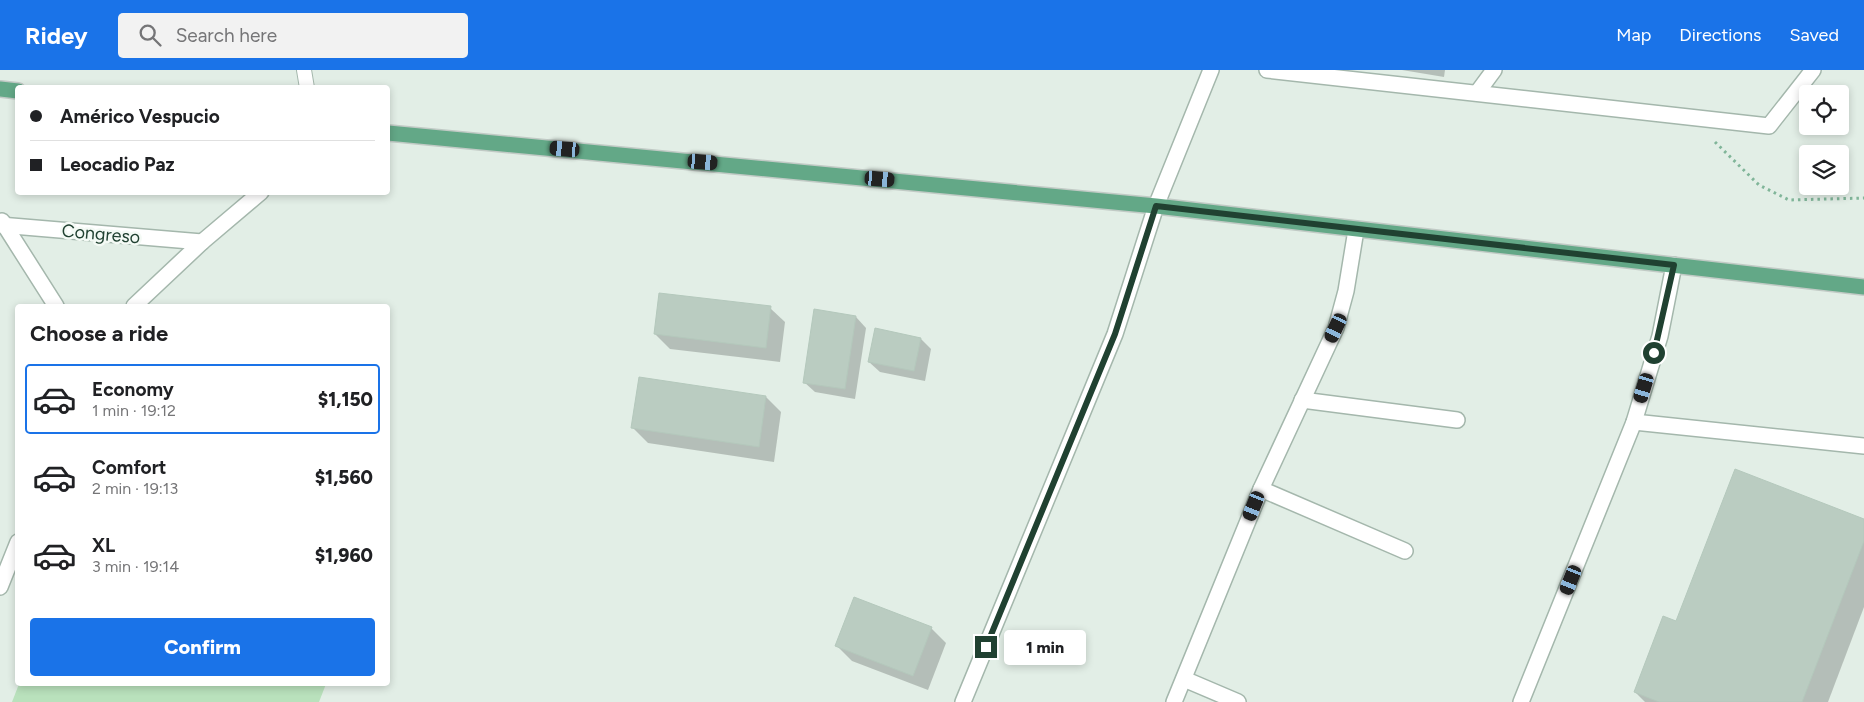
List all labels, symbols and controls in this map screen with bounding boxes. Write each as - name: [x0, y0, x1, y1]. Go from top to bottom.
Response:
- search box: [118, 13, 468, 58]
- text: Ridey: [25, 21, 88, 50]
- icon: search: [136, 21, 164, 49]
- text: Search here: [176, 24, 277, 47]
- text: Map: [1616, 24, 1651, 46]
- text: Directions: [1679, 24, 1761, 46]
- text: Saved: [1789, 24, 1839, 46]
- map controls: [1799, 85, 1849, 195]
- button: locate: [1799, 85, 1849, 135]
- text: Américo Vespucio: [60, 105, 220, 128]
- car: [549, 140, 580, 158]
- button: layers: [1799, 145, 1849, 195]
- text: Leocadio Paz: [60, 153, 175, 176]
- car: [687, 153, 718, 171]
- car: [864, 170, 895, 188]
- street label: Congreso: [61, 220, 141, 248]
- car: [1322, 311, 1349, 345]
- text: Choose a ride: [30, 320, 168, 347]
- route start: [1643, 342, 1665, 364]
- car: [1632, 371, 1655, 405]
- icon: car: [32, 377, 77, 422]
- text: Economy: [92, 378, 174, 401]
- text: $1,150: [318, 388, 373, 411]
- text: 1 min · 19:12: [92, 401, 176, 420]
- icon: car: [32, 455, 77, 500]
- text: Comfort: [92, 456, 167, 479]
- text: $1,560: [315, 466, 373, 489]
- text: 2 min · 19:13: [92, 479, 178, 498]
- car: [1241, 489, 1266, 523]
- icon: car: [32, 533, 77, 578]
- text: XL: [92, 534, 115, 557]
- text: $1,960: [315, 544, 373, 567]
- text: 3 min · 19:14: [92, 557, 179, 576]
- car: [1558, 563, 1583, 597]
- button: Confirm: [30, 618, 375, 676]
- callout: 1 min: [1004, 630, 1086, 664]
- route end: [975, 636, 997, 658]
- text: 1 min: [1026, 638, 1064, 657]

